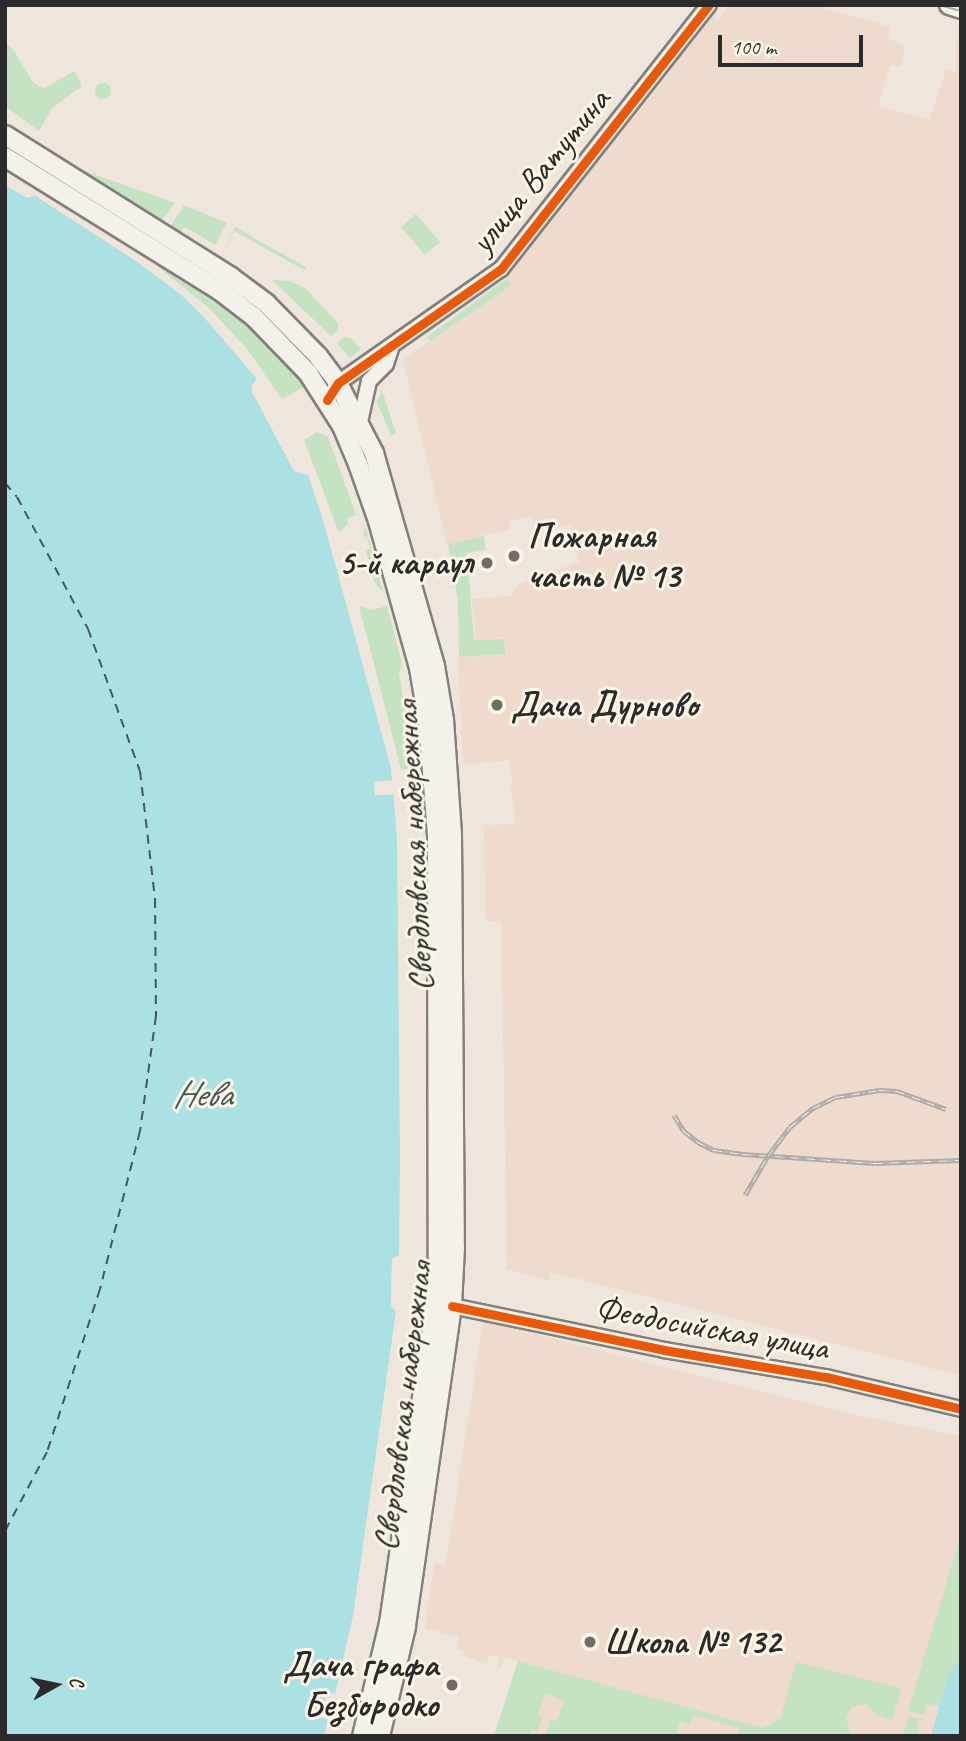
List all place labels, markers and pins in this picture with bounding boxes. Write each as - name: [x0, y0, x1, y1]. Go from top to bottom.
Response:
- place label: Пожарная часть № 13: [528, 515, 680, 597]
- place label: 5-й караул: [339, 542, 473, 584]
- marker: Пожарная часть № 13: [506, 548, 522, 564]
- marker: 5-й караул: [479, 555, 495, 571]
- place label: Дача Дурново: [511, 684, 696, 726]
- marker: Дача Дурново: [489, 697, 505, 713]
- place label: Школа № 132: [604, 1621, 781, 1663]
- marker: Школа № 132: [582, 1634, 598, 1650]
- place label: Дача графа Безбородко: [282, 1644, 438, 1726]
- marker: Дача графа Безбородко: [444, 1677, 460, 1693]

